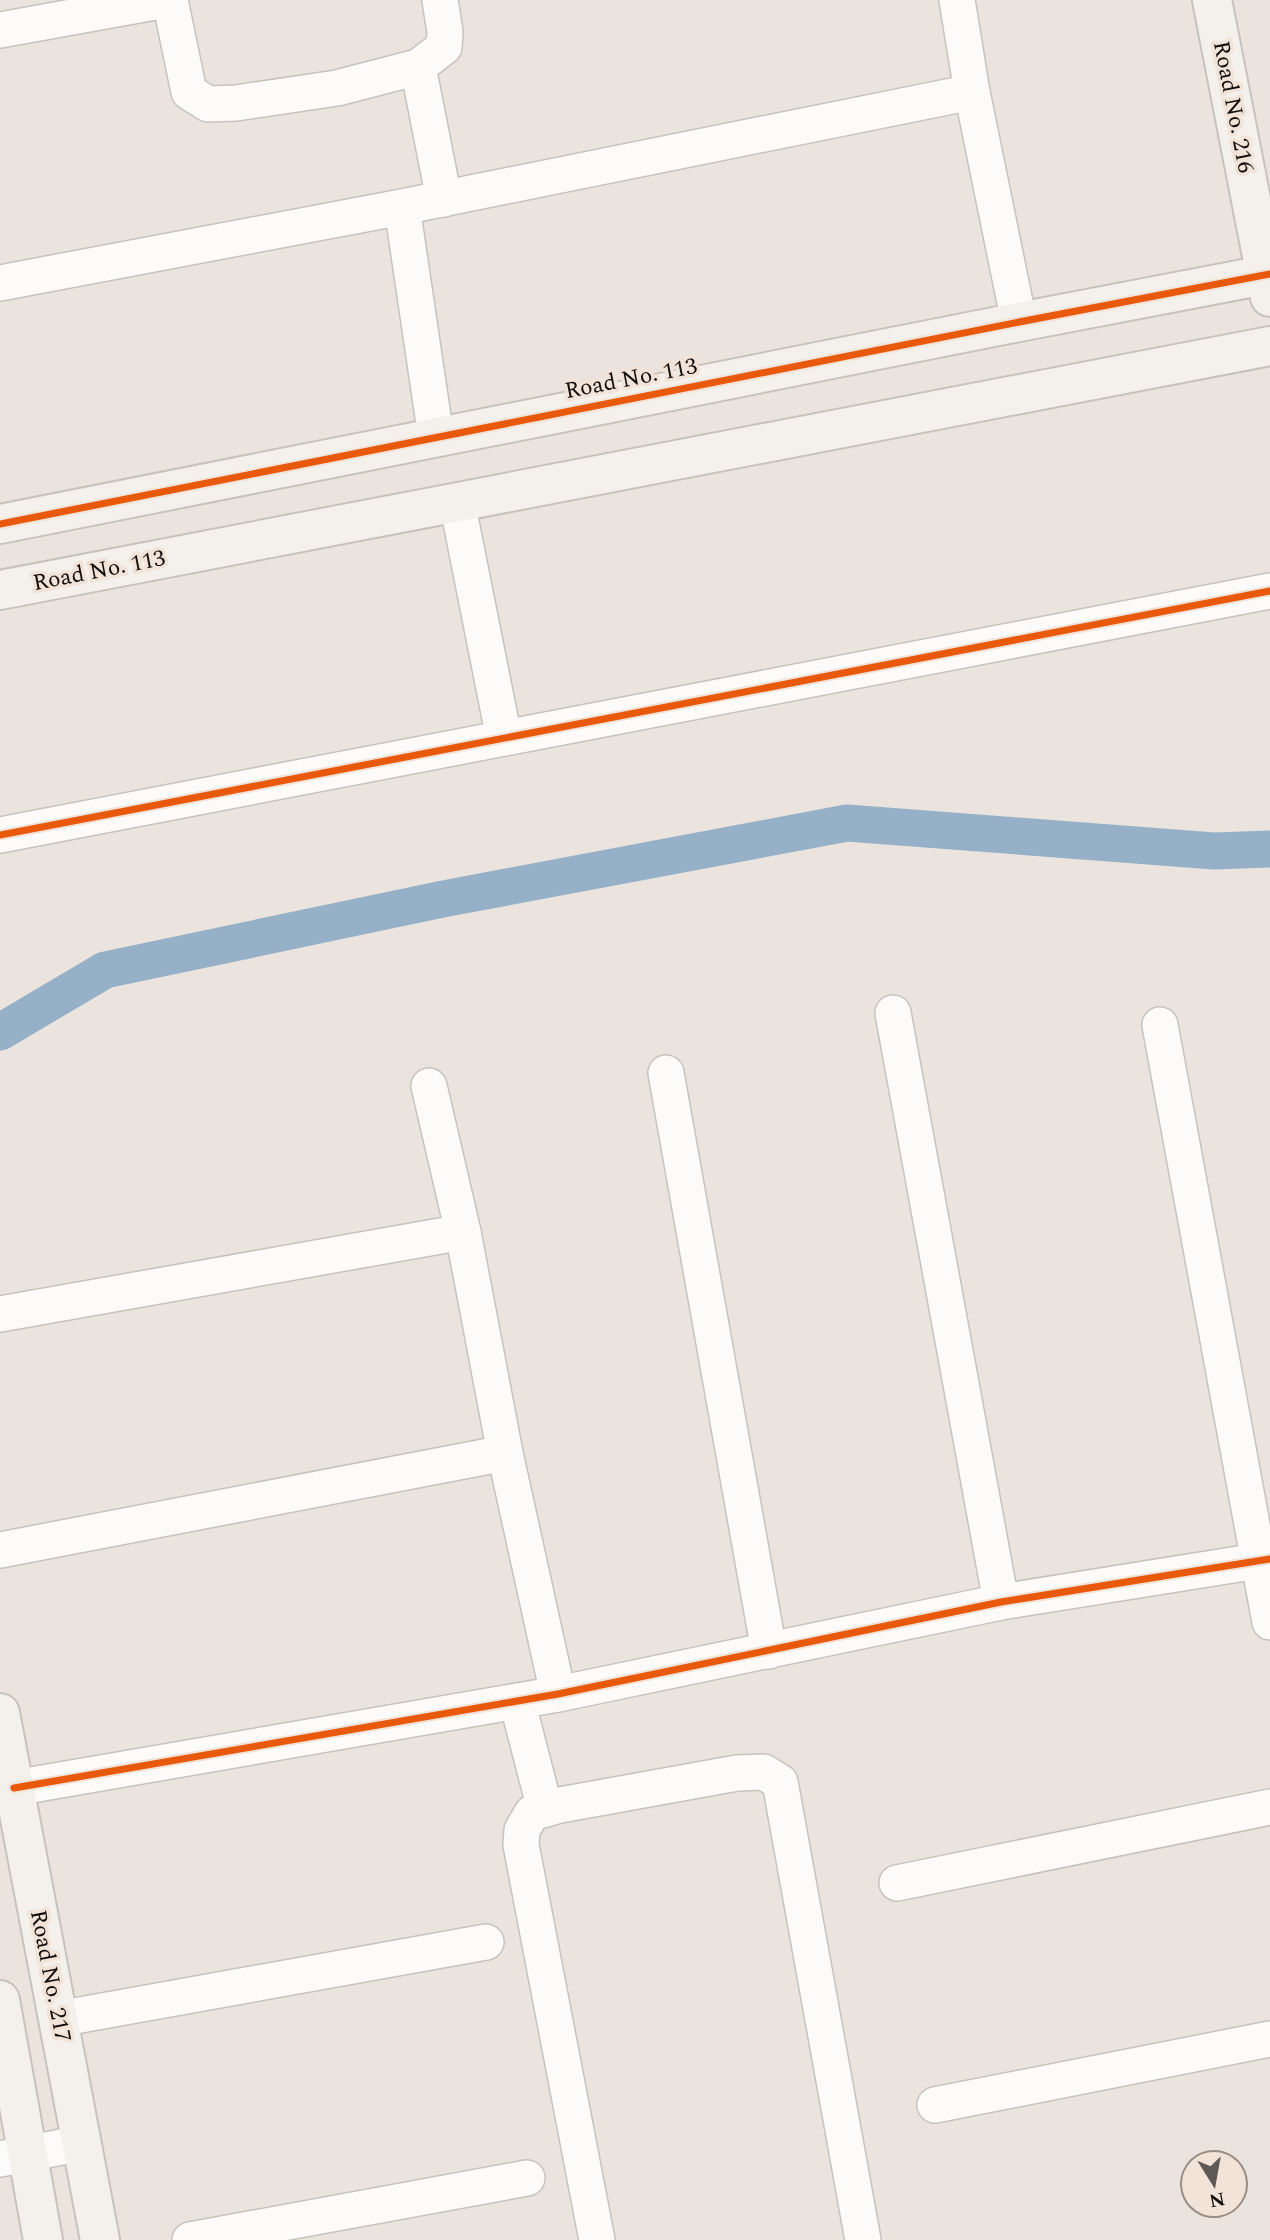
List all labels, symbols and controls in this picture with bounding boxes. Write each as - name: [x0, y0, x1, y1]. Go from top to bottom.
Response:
- street label: Road No. 216: [1203, 38, 1263, 176]
- street label: Road No. 113: [562, 349, 700, 409]
- street label: Road No. 113: [30, 541, 168, 601]
- street label: Road No. 217: [20, 1907, 80, 2045]
- north arrow: [1179, 2149, 1249, 2219]
- text: N: [1207, 2184, 1227, 2215]

